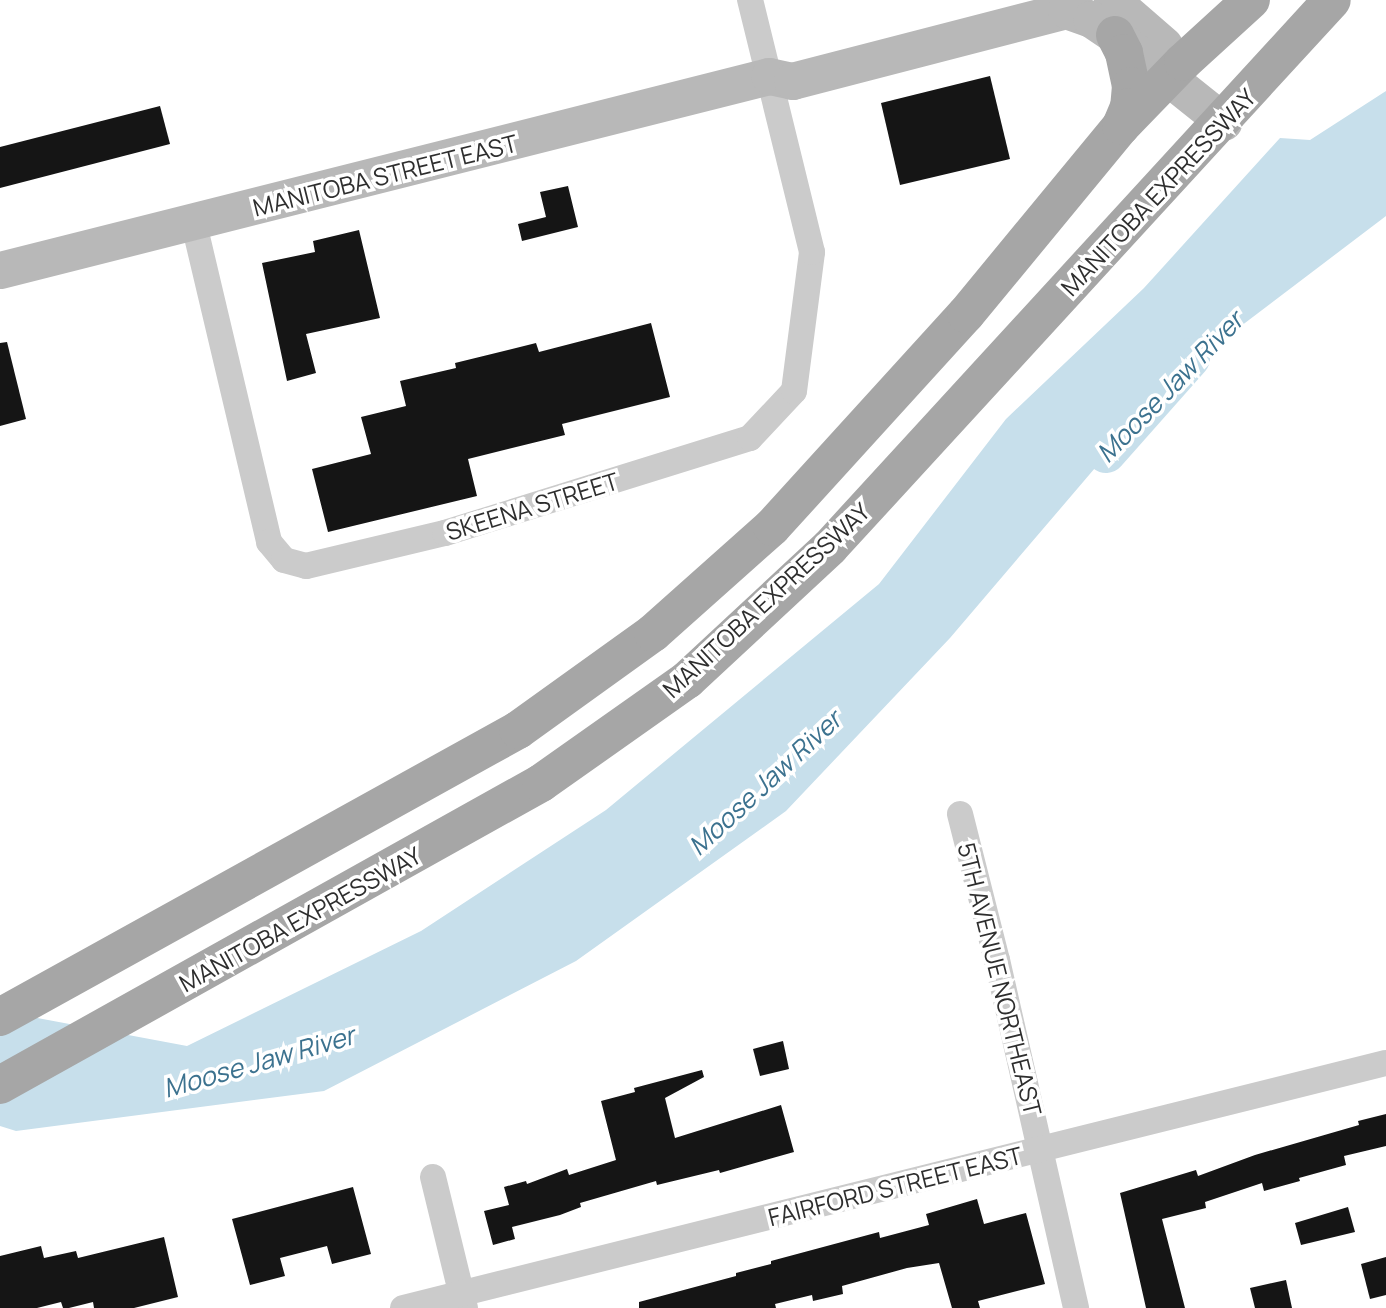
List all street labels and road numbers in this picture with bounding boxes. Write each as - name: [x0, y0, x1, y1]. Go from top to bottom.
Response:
- street label: MANITOBA EXPRESSWAY: [1055, 83, 1261, 301]
- street label: MANITOBA STREET EAST: [250, 128, 520, 222]
- street label: SKEENA STREET: [442, 466, 622, 546]
- street label: MANITOBA EXPRESSWAY: [657, 497, 875, 703]
- street label: MANITOBA EXPRESSWAY: [174, 840, 426, 998]
- street label: 5TH AVENUE NORTHEAST: [952, 840, 1048, 1118]
- street label: FAIRFORD STREET EAST: [765, 1140, 1025, 1232]

